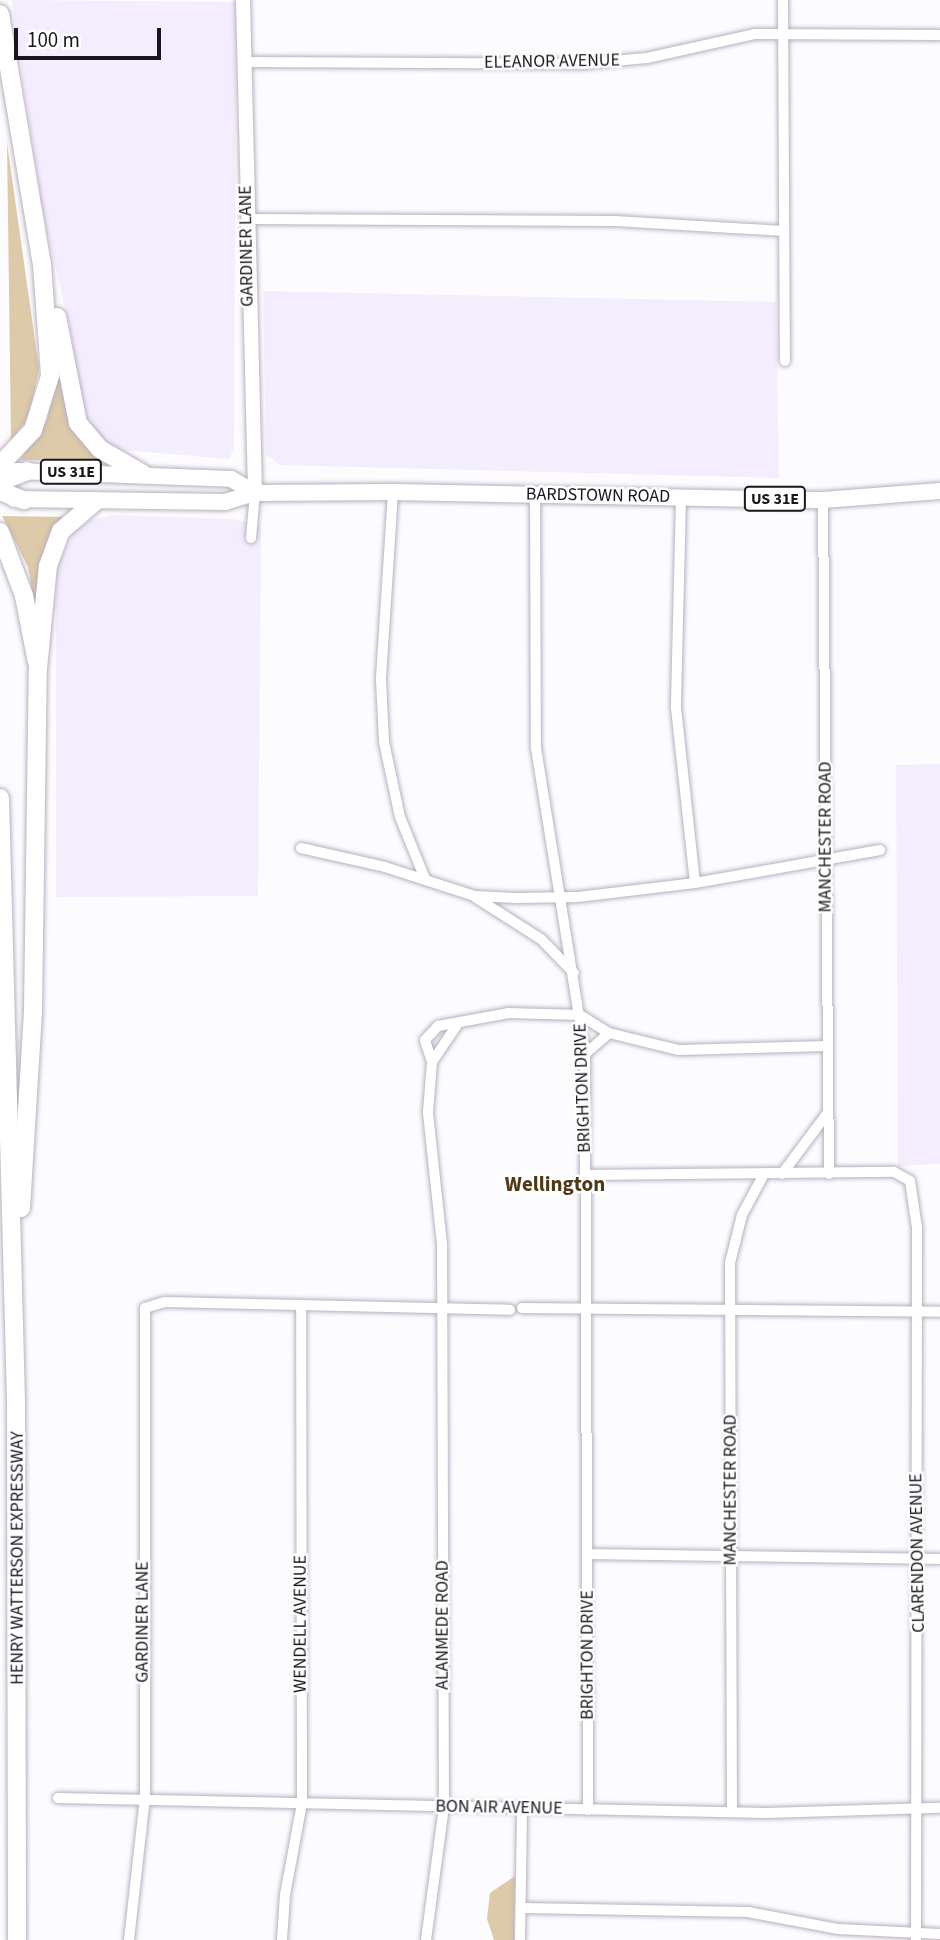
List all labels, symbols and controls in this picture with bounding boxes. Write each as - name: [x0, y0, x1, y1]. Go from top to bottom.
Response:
- scale bar: [18, 14, 164, 58]
- text: 100 m: [27, 25, 80, 55]
- street label: ELEANOR AVENUE: [484, 50, 620, 74]
- street label: GARDINER LANE: [235, 185, 259, 307]
- road number: US 31E: [40, 460, 102, 485]
- street label: BARDSTOWN ROAD: [526, 484, 670, 508]
- road number: US 31E: [744, 486, 806, 512]
- street label: MANCHESTER ROAD: [815, 761, 837, 913]
- street label: BRIGHTON DRIVE: [570, 1023, 596, 1153]
- district label: Wellington: [505, 1171, 605, 1197]
- street label: MANCHESTER ROAD: [720, 1414, 742, 1566]
- street label: HENRY WATTERSON EXPRESSWAY: [7, 1431, 29, 1685]
- street label: CLARENDON AVENUE: [906, 1473, 930, 1633]
- street label: WENDELL AVENUE: [290, 1555, 312, 1693]
- street label: ALANMEDE ROAD: [432, 1560, 454, 1690]
- street label: GARDINER LANE: [132, 1561, 154, 1683]
- street label: BRIGHTON DRIVE: [577, 1590, 599, 1720]
- street label: BON AIR AVENUE: [435, 1796, 563, 1820]

